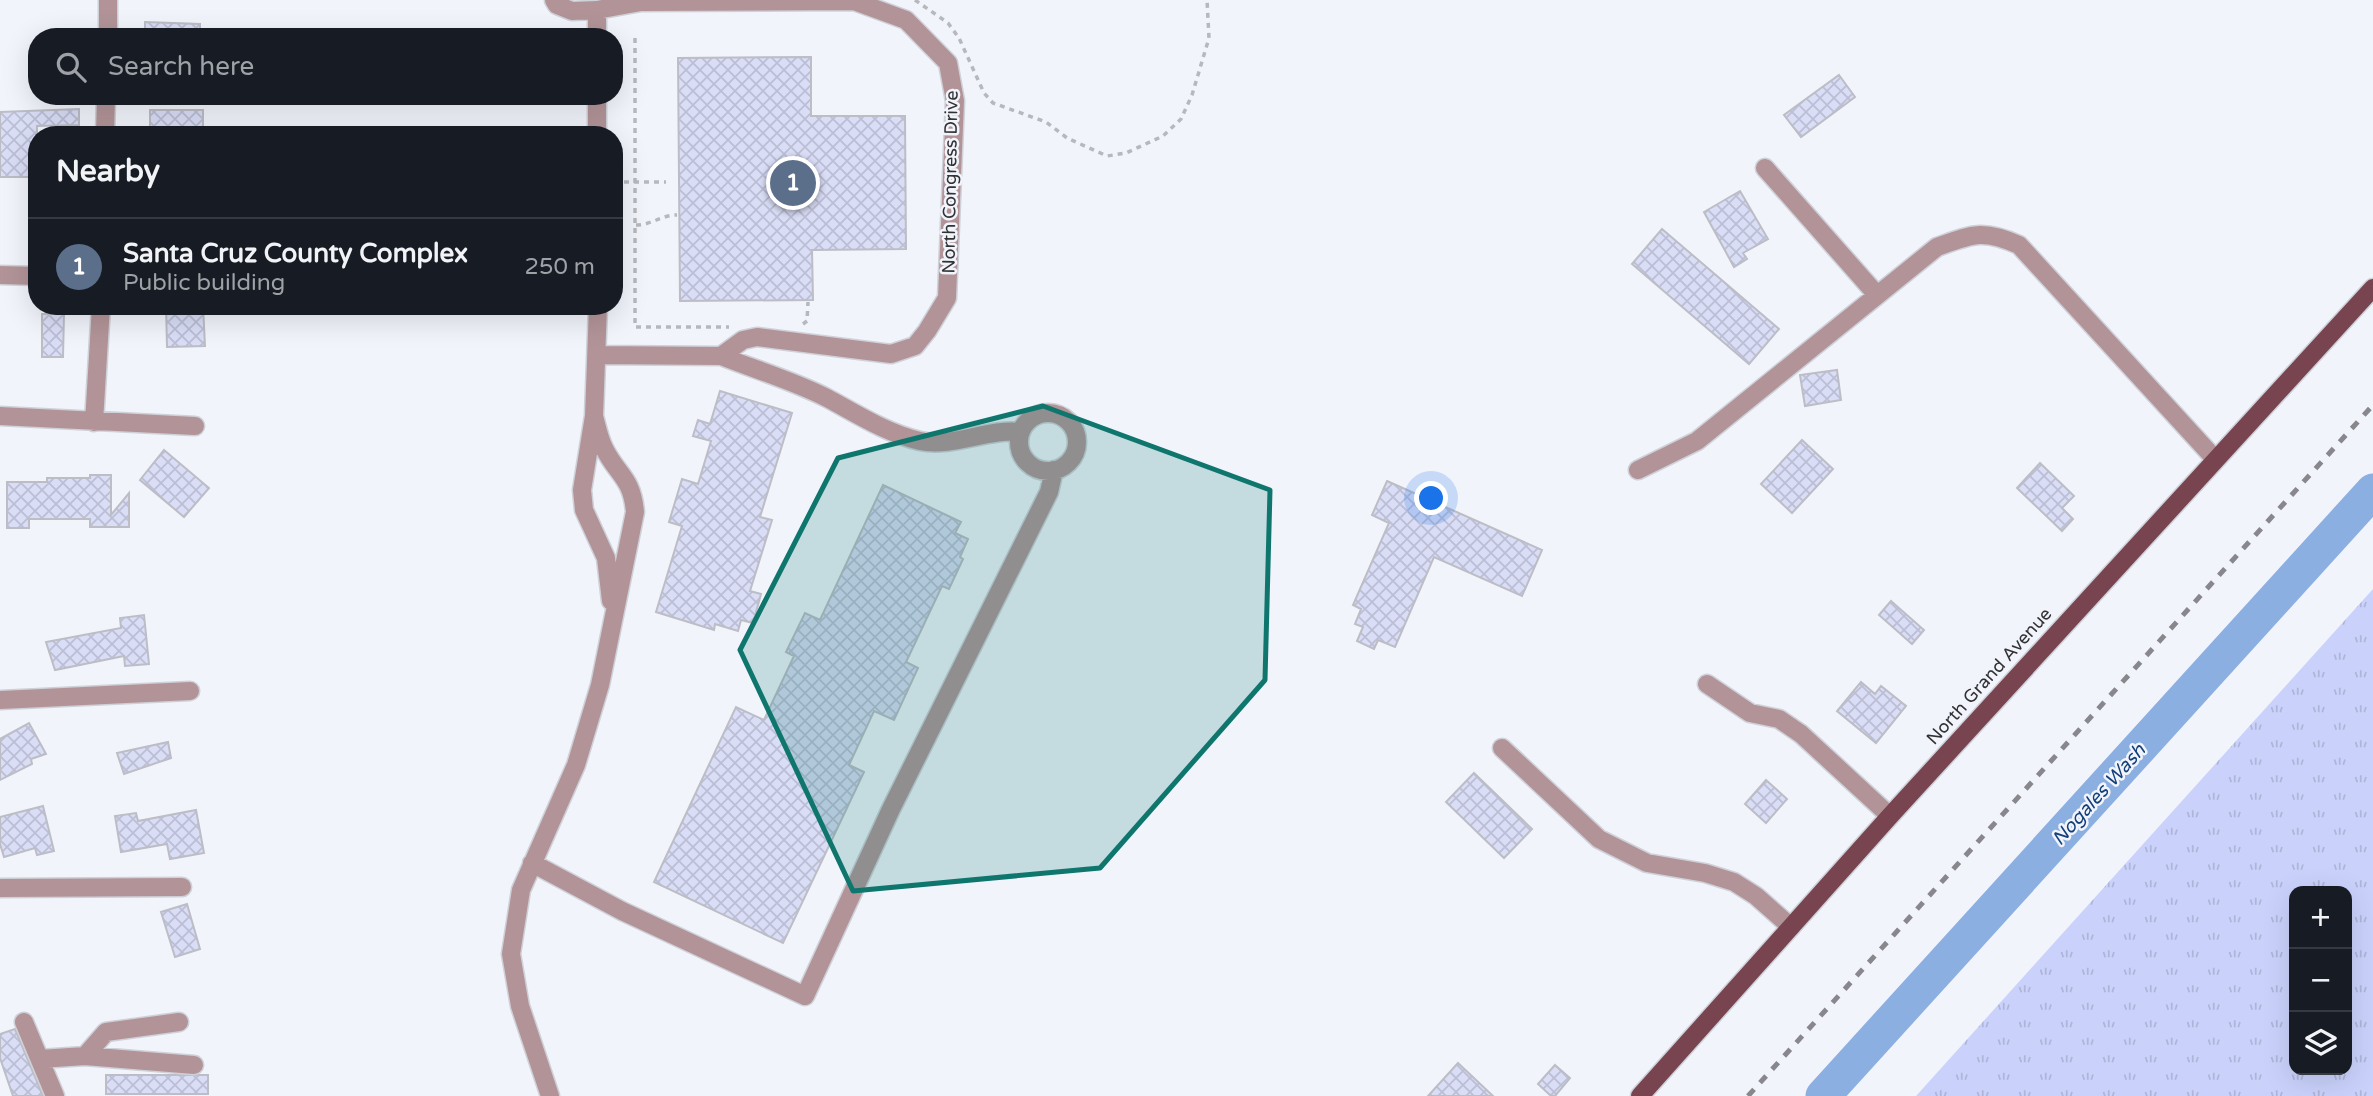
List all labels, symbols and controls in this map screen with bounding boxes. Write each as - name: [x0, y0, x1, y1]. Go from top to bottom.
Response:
- search box: [28, 28, 623, 105]
- icon: search: [52, 48, 90, 86]
- text: Search here: [108, 51, 254, 82]
- street label: North Congress Drive: [937, 90, 963, 274]
- text: Nearby: [56, 153, 160, 190]
- pin: 1: [770, 157, 816, 209]
- text: Santa Cruz County Complex: [123, 238, 468, 269]
- text: 1: [72, 253, 86, 281]
- text: 250 m: [525, 253, 595, 281]
- text: Public building: [123, 269, 285, 297]
- your location: [1414, 481, 1448, 515]
- street label: North Grand Avenue: [1922, 603, 2056, 749]
- water label: Nogales Wash: [2048, 739, 2150, 850]
- map controls: [2289, 886, 2352, 1075]
- button: +: [2289, 886, 2352, 949]
- button: −: [2289, 949, 2352, 1012]
- button: layers: [2289, 1012, 2352, 1075]

